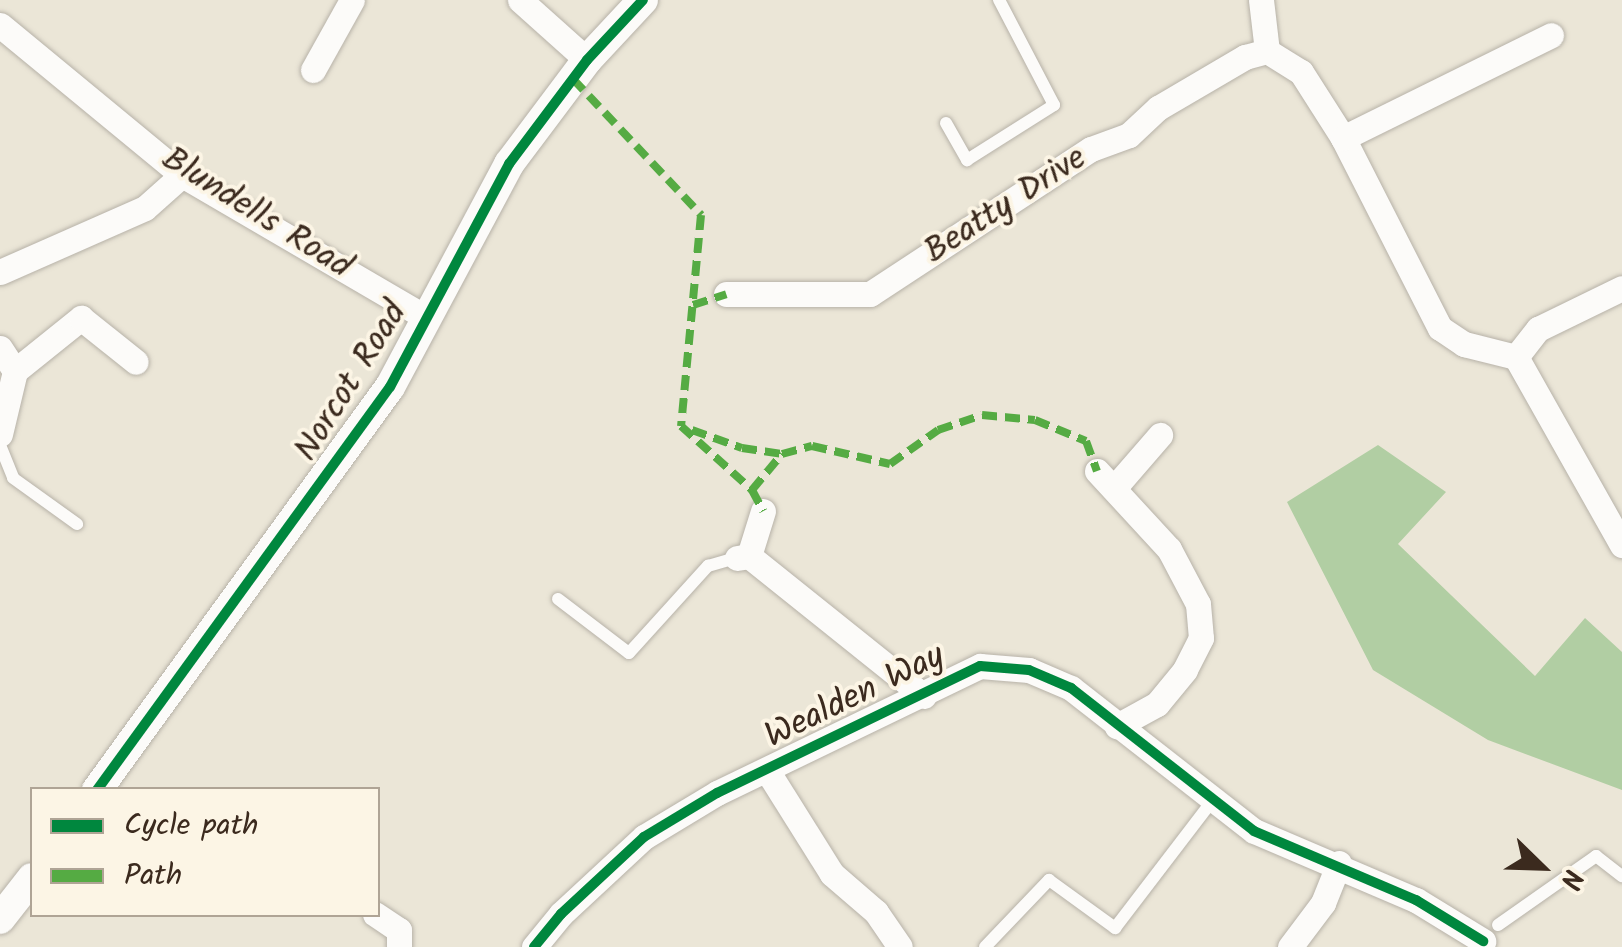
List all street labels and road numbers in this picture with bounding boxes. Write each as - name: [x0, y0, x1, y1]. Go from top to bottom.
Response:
- street label: Beatty Drive: [917, 138, 1095, 274]
- street label: Blundells Road: [153, 139, 359, 289]
- street label: Norcot Road: [286, 294, 418, 470]
- street label: Wealden Way: [759, 636, 951, 758]

